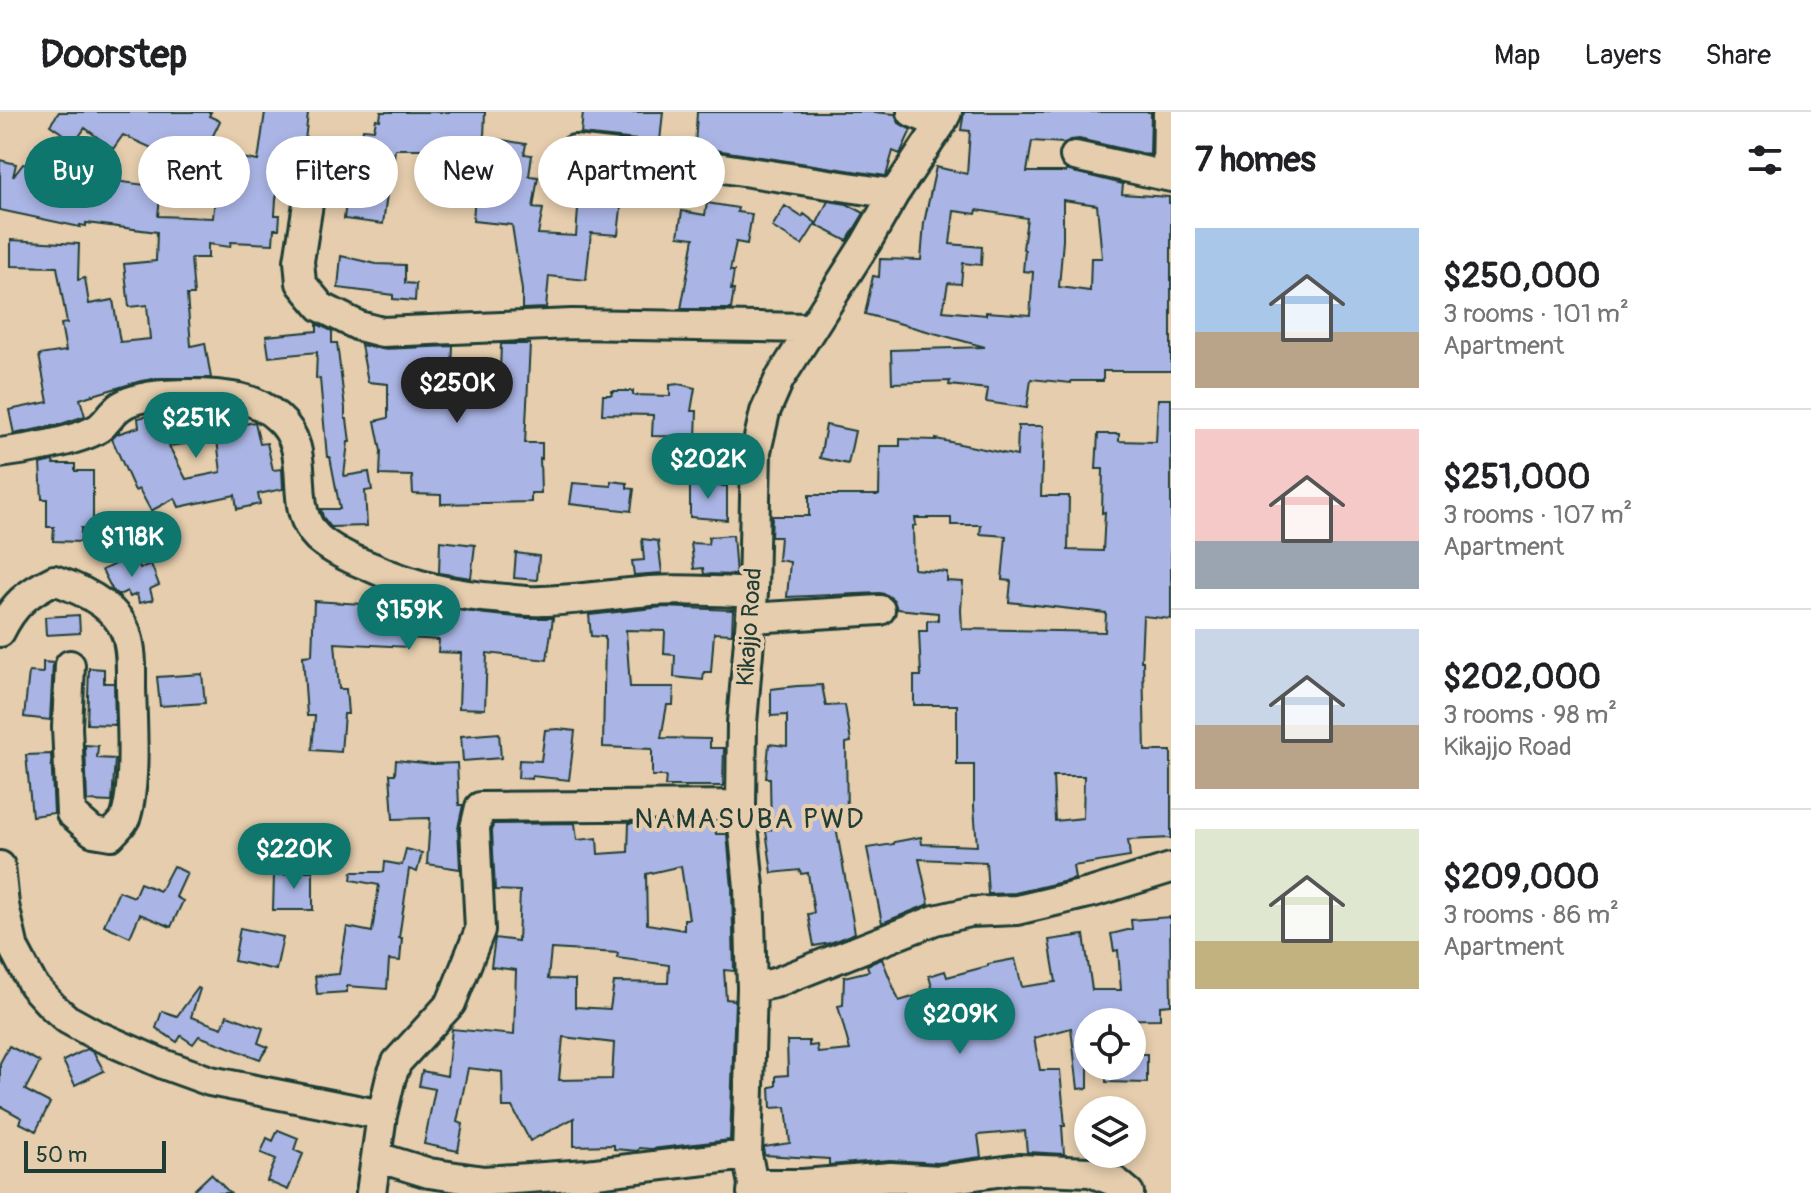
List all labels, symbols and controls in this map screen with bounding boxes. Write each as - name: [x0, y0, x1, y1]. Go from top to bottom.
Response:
- text: Doorstep: [40, 31, 187, 79]
- text: Map: [1494, 38, 1540, 73]
- text: Layers: [1584, 38, 1661, 73]
- text: Share: [1705, 38, 1771, 73]
- chip: Buy: [24, 136, 122, 208]
- chip: Rent: [138, 136, 250, 208]
- chip: Filters: [266, 136, 398, 208]
- chip: New: [414, 136, 522, 208]
- chip: Apartment: [538, 136, 725, 208]
- icon: filters: [1743, 138, 1787, 182]
- text: 7 homes: [1195, 139, 1316, 182]
- text: $250,000: [1443, 255, 1600, 298]
- icon: home: [1259, 260, 1355, 356]
- text: 3 rooms · 101 m²: [1443, 298, 1629, 330]
- text: Apartment: [1443, 330, 1564, 362]
- pin: $250K: [401, 357, 513, 425]
- text: $250K: [419, 367, 495, 399]
- pin: $251K: [140, 392, 252, 460]
- text: $251K: [162, 402, 230, 434]
- pin: $202K: [652, 433, 764, 501]
- text: $202K: [670, 443, 746, 475]
- text: $251,000: [1443, 456, 1590, 499]
- icon: home: [1259, 461, 1355, 557]
- text: 3 rooms · 107 m²: [1443, 499, 1632, 531]
- pin: $118K: [76, 511, 188, 579]
- text: $118K: [100, 521, 164, 553]
- text: Apartment: [1443, 531, 1564, 563]
- street label: Kikajjo Road: [731, 567, 768, 687]
- pin: $159K: [353, 584, 465, 652]
- text: $159K: [375, 594, 443, 626]
- text: $202,000: [1443, 656, 1601, 699]
- icon: home: [1259, 661, 1355, 757]
- text: 3 rooms · 98 m²: [1443, 699, 1617, 731]
- text: Kikajjo Road: [1443, 731, 1572, 763]
- district label: NAMASUBA PWD: [634, 802, 866, 837]
- pin: $220K: [238, 823, 350, 891]
- text: $220K: [256, 833, 332, 865]
- text: $209,000: [1443, 856, 1599, 899]
- icon: home: [1259, 861, 1355, 957]
- text: 3 rooms · 86 m²: [1443, 899, 1619, 931]
- text: Apartment: [1443, 931, 1564, 963]
- pin: $209K: [904, 988, 1016, 1056]
- text: $209K: [922, 998, 998, 1030]
- map controls: [1074, 1008, 1146, 1168]
- button: locate: [1074, 1008, 1146, 1080]
- button: layers: [1074, 1096, 1146, 1168]
- scale bar: [24, 1137, 166, 1173]
- text: 50 m: [36, 1141, 87, 1169]

